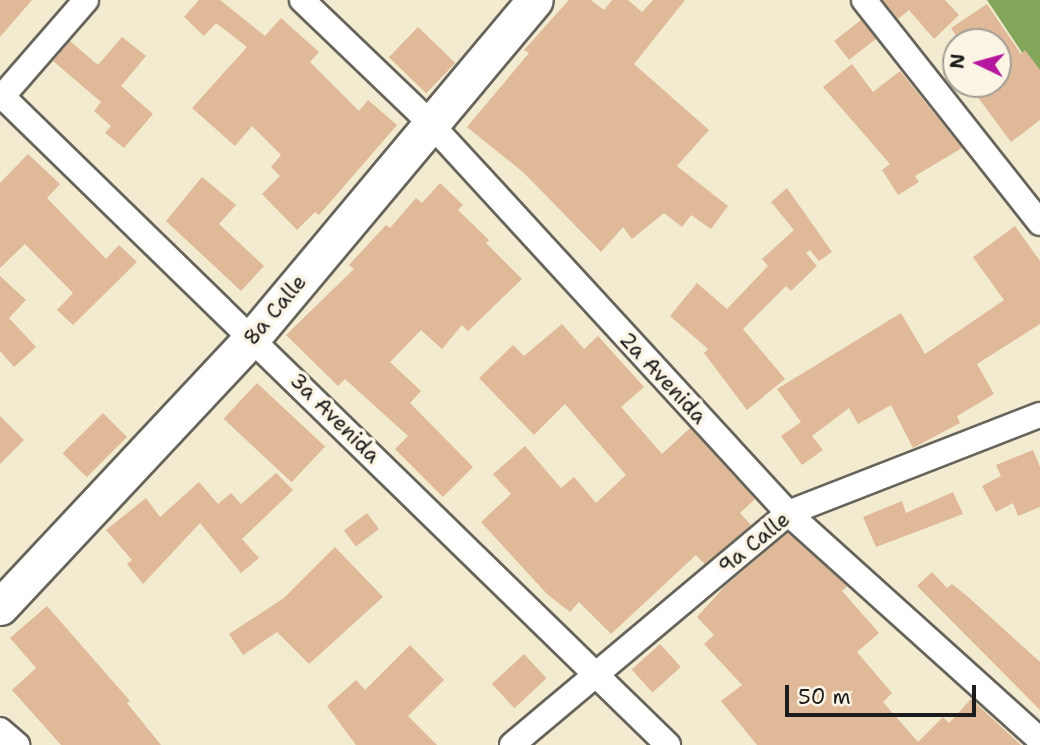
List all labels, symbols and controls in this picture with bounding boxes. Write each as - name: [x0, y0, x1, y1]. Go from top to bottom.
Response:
- north arrow: [942, 28, 1012, 98]
- text: N: [944, 53, 971, 70]
- street label: 8a Calle: [238, 270, 312, 350]
- street label: 2a Avenida: [614, 327, 712, 429]
- street label: 3a Avenida: [285, 368, 385, 468]
- street label: 9a Calle: [713, 507, 795, 579]
- scale bar: [788, 672, 979, 716]
- text: 50 m: [798, 683, 851, 711]

